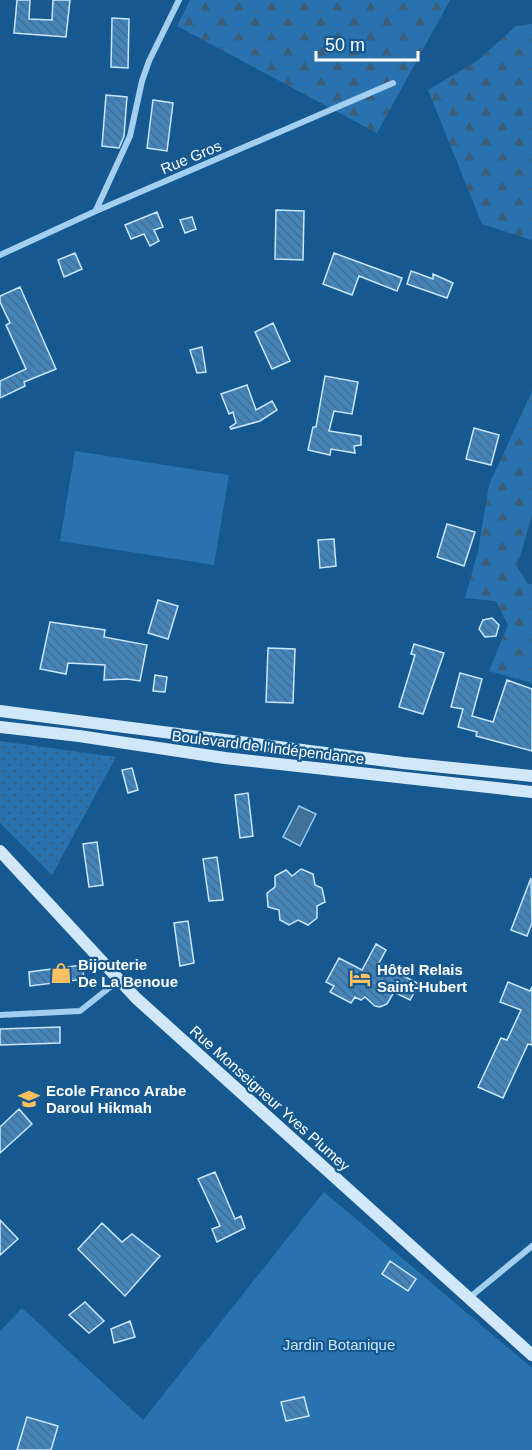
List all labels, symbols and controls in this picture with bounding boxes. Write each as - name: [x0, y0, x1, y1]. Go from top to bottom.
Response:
- scale bar: [316, 24, 418, 62]
- text: 50 m: [325, 35, 365, 55]
- street label: Rue Gros: [158, 137, 224, 177]
- street label: Boulevard de l'Indépendance: [171, 727, 365, 767]
- place label: Bijouterie De La Benoue: [78, 956, 178, 990]
- shop icon: Bijouterie De La Benoue: [49, 961, 73, 985]
- place label: Hôtel Relais Saint-Hubert: [377, 961, 467, 995]
- hotel icon: Hôtel Relais Saint-Hubert: [348, 966, 372, 990]
- street label: Rue Monseigneur Yves Plumey: [187, 1022, 354, 1175]
- place label: Ecole Franco Arabe Daroul Hikmah: [46, 1082, 186, 1116]
- school or university icon: Ecole Franco Arabe Daroul Hikmah: [17, 1087, 41, 1111]
- park label: Jardin Botanique: [283, 1336, 395, 1353]

